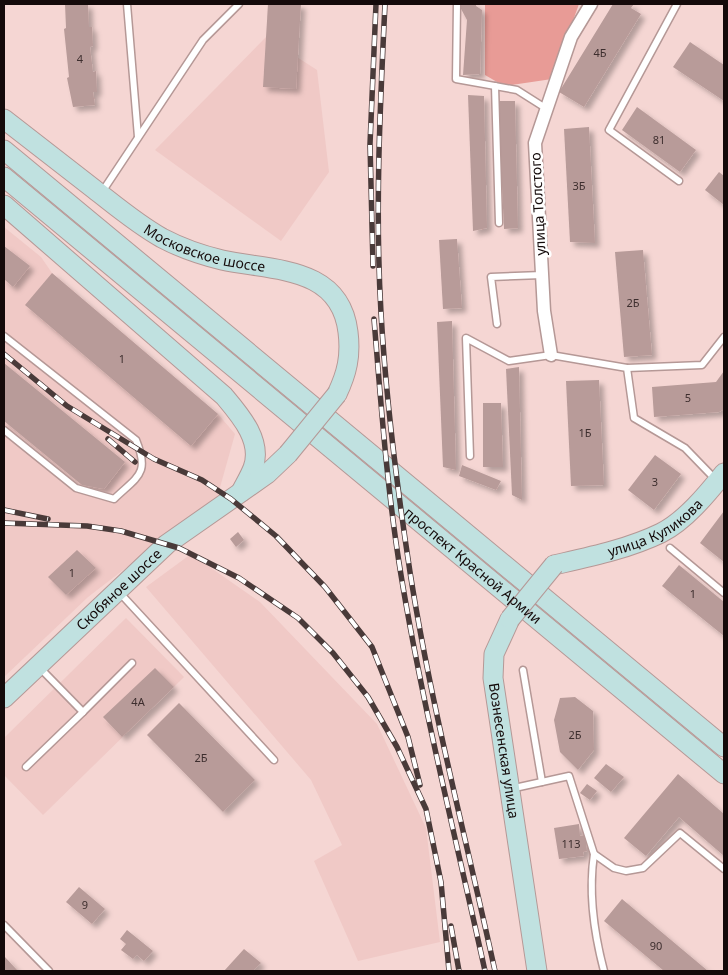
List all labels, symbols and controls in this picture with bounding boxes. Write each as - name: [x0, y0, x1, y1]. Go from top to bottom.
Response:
- house number: 4Б: [593, 45, 607, 60]
- house number: 4: [77, 51, 84, 66]
- house number: 81: [653, 132, 665, 147]
- street label: улица Толстого: [525, 152, 550, 256]
- house number: 3Б: [572, 178, 586, 193]
- street label: Московское шоссе: [140, 219, 267, 276]
- house number: 2Б: [626, 295, 640, 310]
- house number: 1: [119, 351, 125, 366]
- house number: 5: [685, 390, 691, 405]
- house number: 1Б: [578, 425, 592, 440]
- house number: 3: [652, 474, 658, 489]
- street label: улица Куликова: [605, 494, 706, 561]
- street label: проспект Красной Армии: [401, 503, 546, 628]
- street label: Скобяное шоссе: [72, 544, 166, 634]
- house number: 1: [69, 565, 75, 580]
- house number: 1: [690, 586, 696, 601]
- street label: Вознесенская улица: [485, 681, 524, 820]
- house number: 4А: [131, 694, 146, 709]
- house number: 2Б: [568, 727, 582, 742]
- house number: 2Б: [194, 750, 208, 765]
- house number: 113: [562, 836, 580, 851]
- house number: 9: [82, 897, 88, 912]
- house number: 90: [650, 938, 662, 953]

